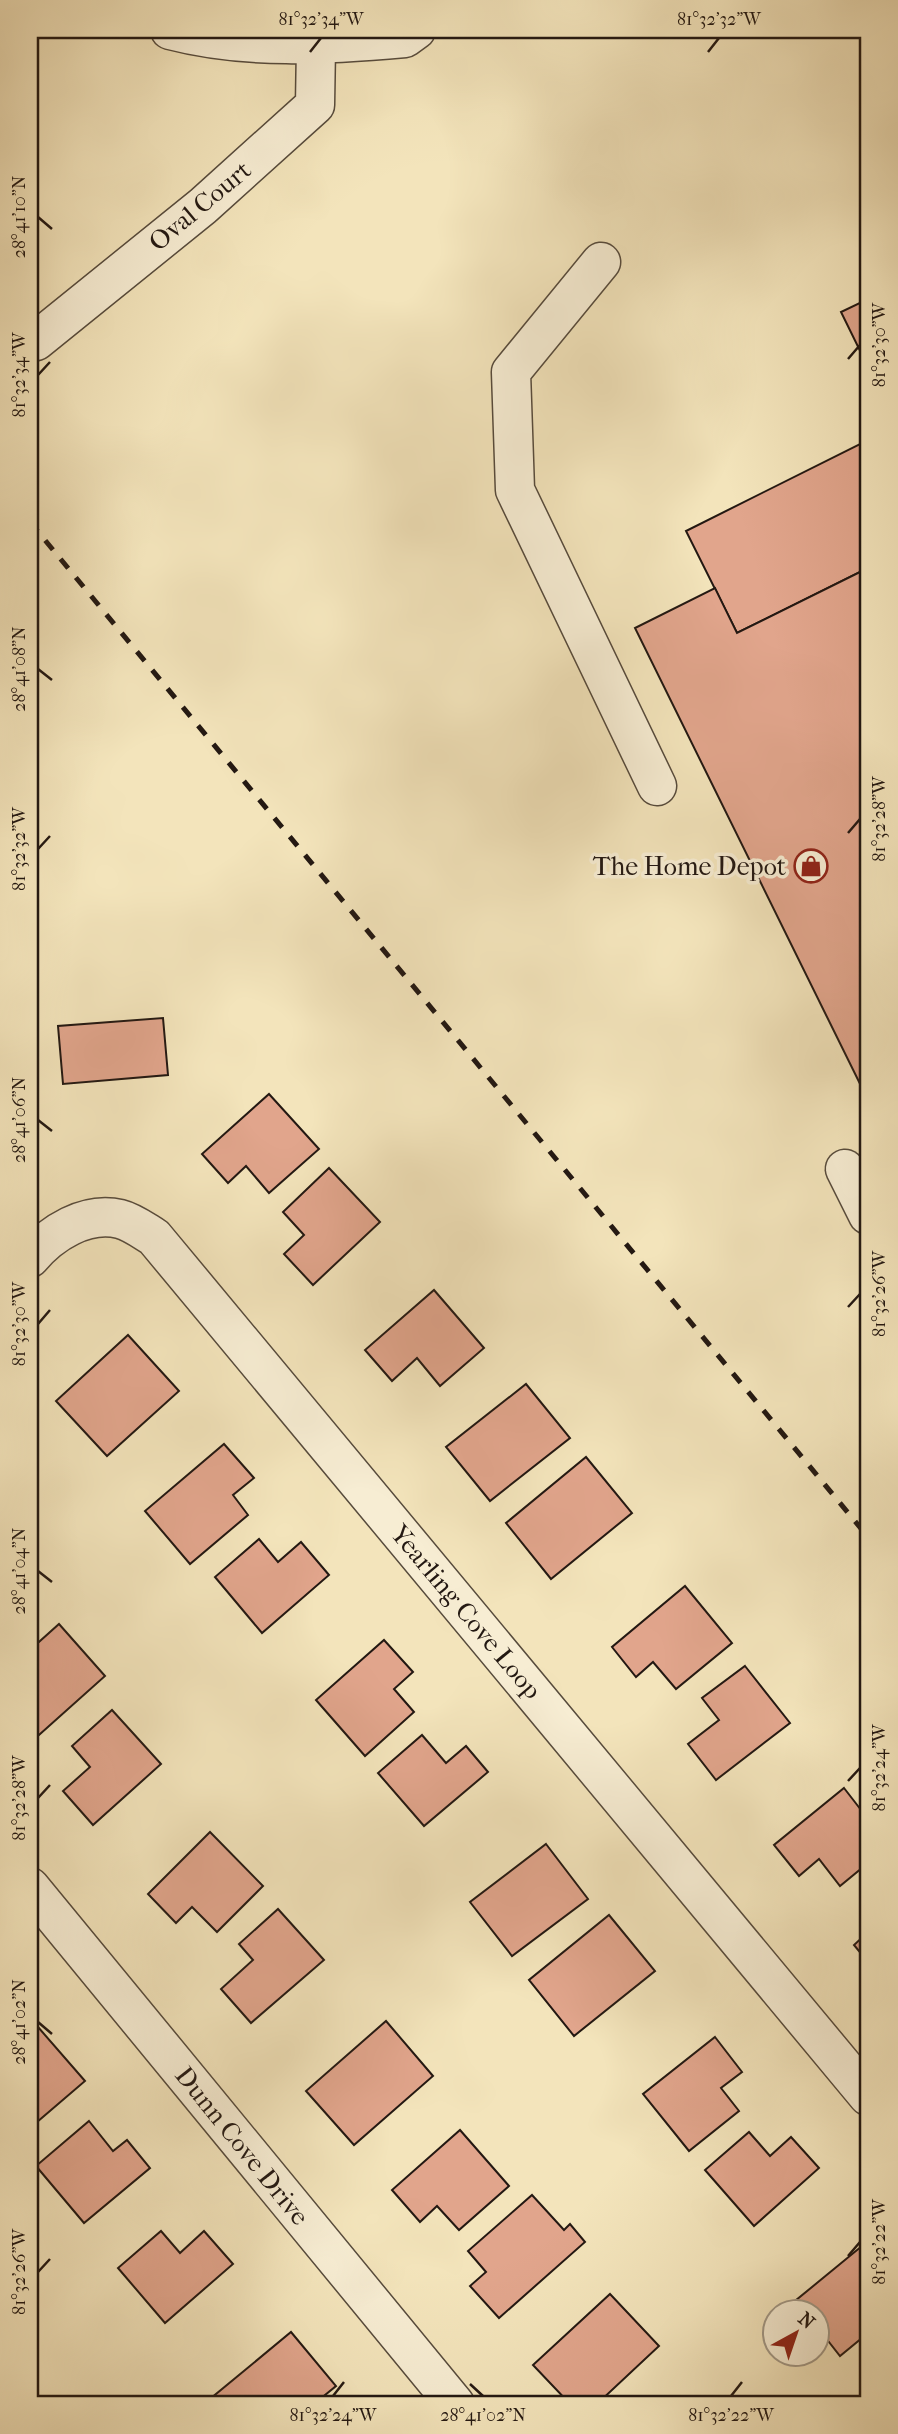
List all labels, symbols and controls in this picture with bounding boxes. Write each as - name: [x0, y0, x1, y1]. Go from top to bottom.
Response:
- text: 81°32'34"W: [278, 9, 365, 30]
- text: 81°32'32"W: [677, 9, 762, 30]
- street label: Oval Court: [143, 154, 258, 258]
- text: 28°41'10"N: [9, 175, 30, 258]
- text: 81°32'30"W: [869, 301, 890, 387]
- text: 81°32'34"W: [9, 331, 30, 418]
- text: 28°41'08"N: [9, 626, 30, 712]
- text: 81°32'28"W: [869, 775, 890, 862]
- text: 81°32'32"W: [9, 806, 30, 891]
- shop icon: The Home Depot: [792, 847, 830, 885]
- place label: The Home Depot: [593, 851, 787, 882]
- text: 28°41'06"N: [9, 1077, 30, 1163]
- text: 81°32'26"W: [869, 1250, 890, 1337]
- text: 81°32'30"W: [9, 1280, 30, 1366]
- street label: Yearling Cove Loop: [383, 1518, 548, 1705]
- text: 28°41'04"N: [9, 1527, 30, 1614]
- text: 81°32'24"W: [869, 1723, 890, 1812]
- text: 81°32'28"W: [9, 1754, 30, 1841]
- text: 28°41'02"N: [9, 1979, 30, 2065]
- street label: Dunn Cove Drive: [169, 2060, 315, 2232]
- text: 81°32'22"W: [869, 2198, 890, 2285]
- text: 81°32'26"W: [9, 2228, 30, 2315]
- north arrow: [762, 2298, 832, 2368]
- text: N: [794, 2308, 819, 2334]
- text: 81°32'24"W: [289, 2405, 378, 2426]
- text: 28°41'02"N: [440, 2405, 526, 2426]
- text: 81°32'22"W: [688, 2405, 775, 2426]

